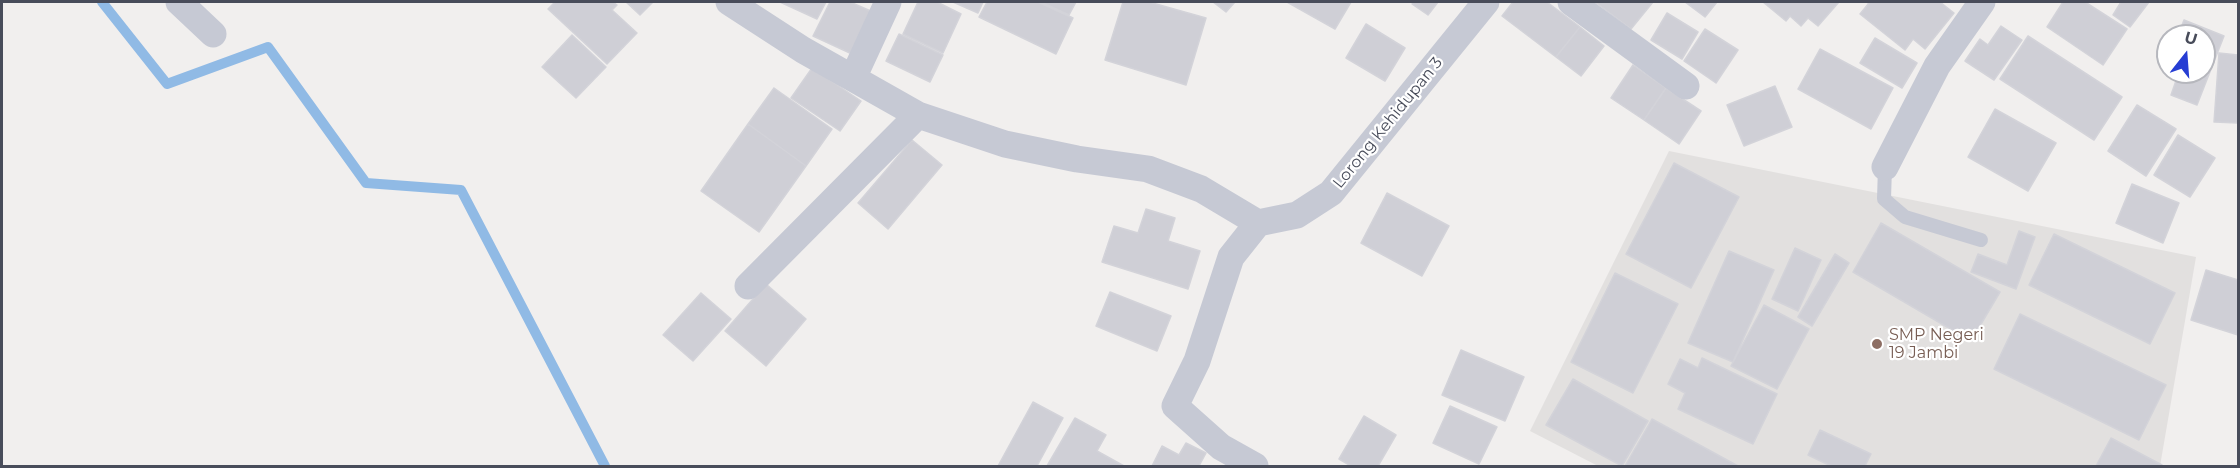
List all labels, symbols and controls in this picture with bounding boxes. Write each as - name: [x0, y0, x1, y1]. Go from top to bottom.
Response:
- north arrow: [2156, 24, 2216, 84]
- text: U: [2182, 27, 2200, 49]
- street label: Lorong Kehidupan 3: [1329, 54, 1447, 192]
- place label: SMP Negeri 19 Jambi: [1889, 325, 1984, 363]
- marker: SMP Negeri 19 Jambi: [1870, 337, 1884, 351]

